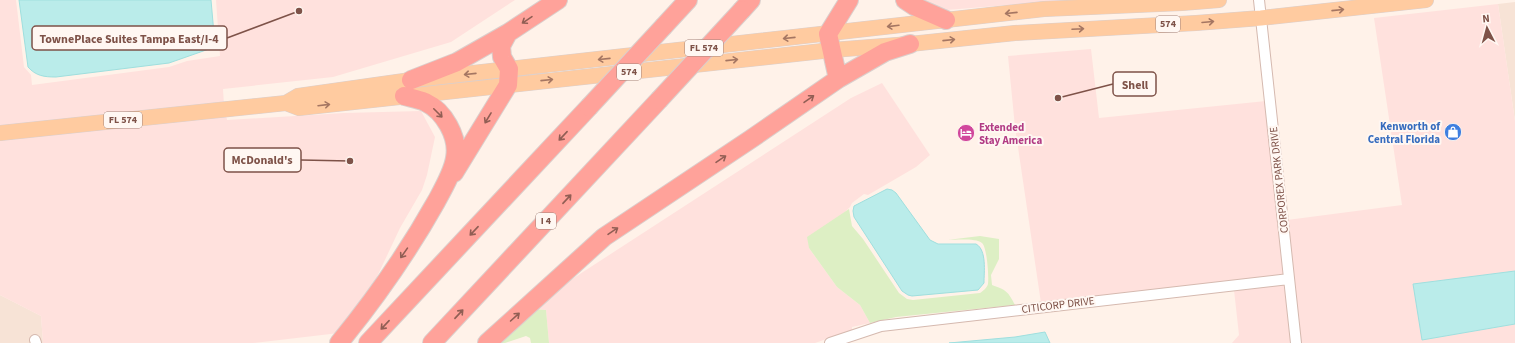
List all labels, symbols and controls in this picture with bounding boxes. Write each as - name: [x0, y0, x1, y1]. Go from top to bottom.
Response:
- one-way arrow: [1331, 6, 1344, 13]
- north arrow: [1467, 8, 1507, 48]
- one-way arrow: [1005, 9, 1018, 17]
- text: N: [1482, 11, 1490, 26]
- one-way arrow: [522, 16, 533, 24]
- road number: 574: [1156, 16, 1180, 32]
- one-way arrow: [1201, 19, 1214, 26]
- one-way arrow: [887, 23, 900, 30]
- one-way arrow: [1071, 25, 1084, 32]
- callout: TownePlace Suites Tampa East/I-4: [32, 26, 227, 50]
- text: TownePlace Suites Tampa East/I-4: [39, 31, 219, 48]
- one-way arrow: [783, 34, 796, 42]
- one-way arrow: [942, 36, 955, 43]
- road number: FL 574: [685, 40, 723, 56]
- one-way arrow: [598, 55, 611, 62]
- one-way arrow: [725, 57, 738, 64]
- road number: 574: [617, 64, 641, 80]
- one-way arrow: [464, 70, 477, 77]
- callout: Shell: [1113, 72, 1156, 96]
- one-way arrow: [540, 77, 553, 84]
- text: Shell: [1122, 77, 1149, 94]
- one-way arrow: [803, 95, 814, 103]
- one-way arrow: [317, 102, 330, 109]
- one-way arrow: [433, 108, 443, 118]
- road number: FL 574: [104, 112, 142, 128]
- one-way arrow: [484, 112, 492, 124]
- place label: Kenworth of Central Florida: [1368, 119, 1441, 147]
- place label: Extended Stay America: [979, 120, 1042, 148]
- shop icon: Kenworth of Central Florida: [1443, 122, 1463, 142]
- hotel icon: Extended Stay America: [956, 123, 976, 143]
- street label: CORPOREX PARK DRIVE: [1266, 126, 1292, 234]
- one-way arrow: [558, 131, 567, 141]
- callout: McDonald's: [224, 148, 301, 172]
- text: McDonald's: [231, 152, 293, 169]
- one-way arrow: [715, 155, 726, 163]
- one-way arrow: [562, 194, 571, 204]
- road number: I 4: [536, 213, 556, 229]
- one-way arrow: [469, 226, 478, 236]
- one-way arrow: [607, 227, 618, 235]
- one-way arrow: [400, 248, 409, 259]
- street label: CITICORP DRIVE: [1021, 293, 1095, 317]
- one-way arrow: [454, 310, 463, 320]
- one-way arrow: [510, 313, 520, 322]
- one-way arrow: [380, 320, 389, 331]

